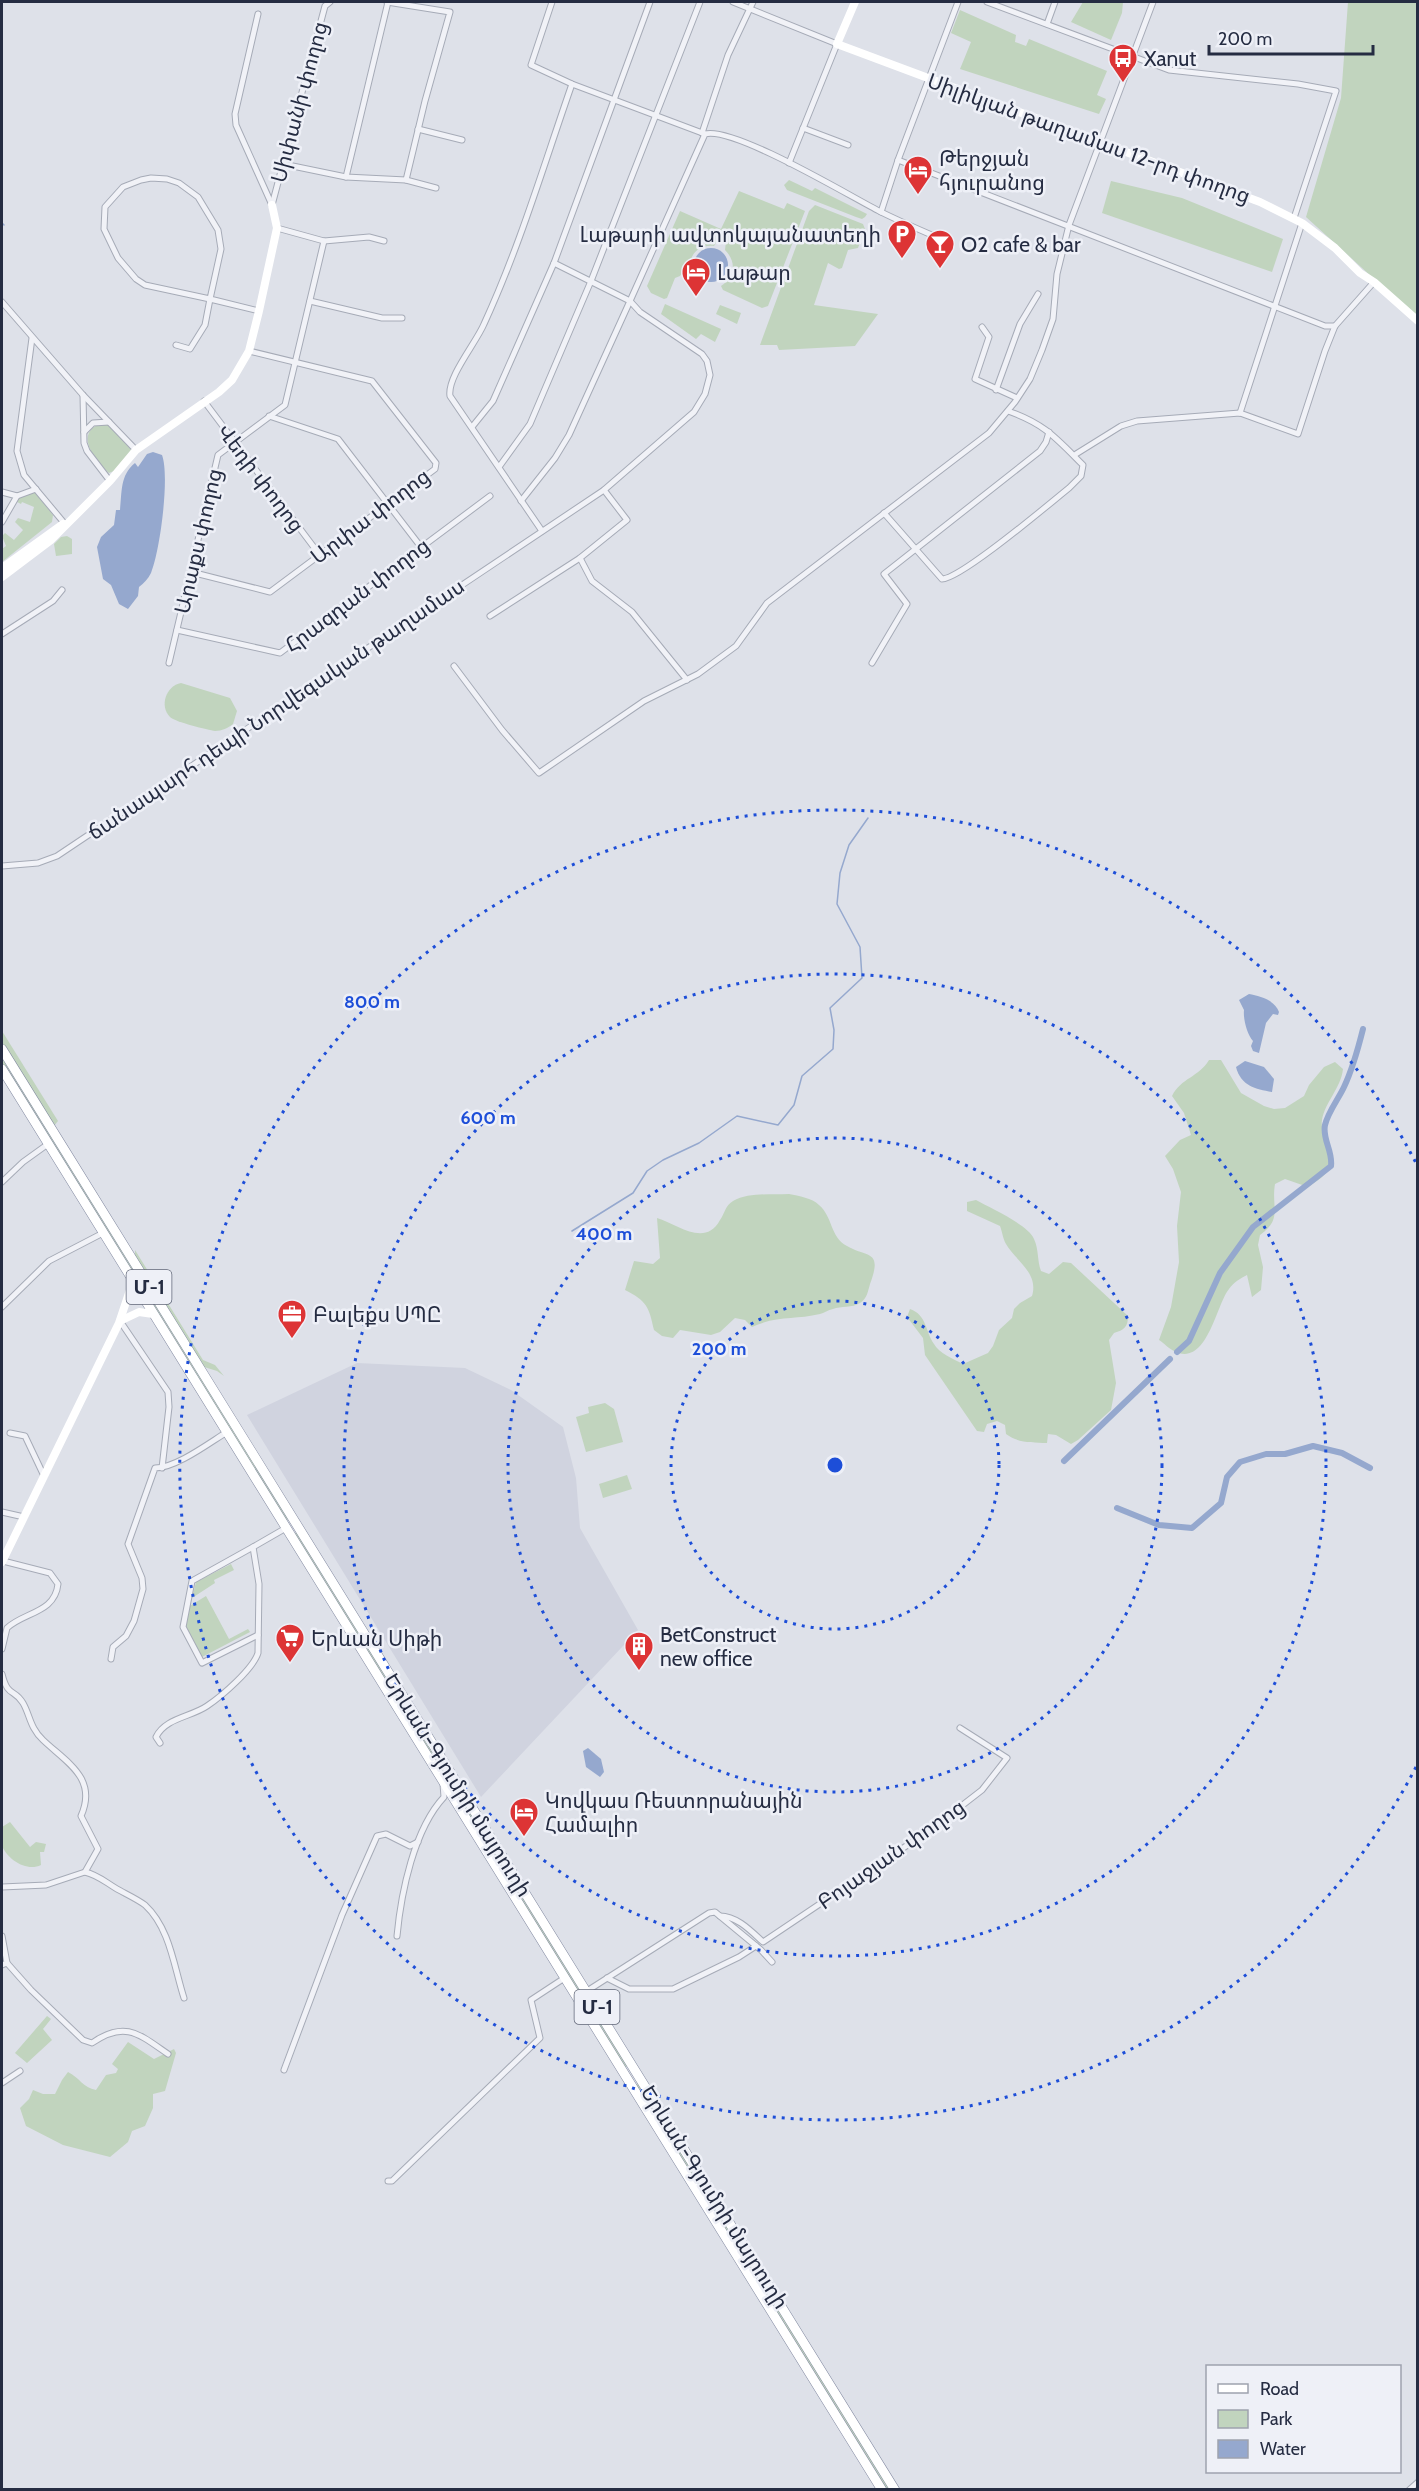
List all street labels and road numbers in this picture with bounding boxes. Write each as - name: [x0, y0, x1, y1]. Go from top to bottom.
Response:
- street label: Սիփանի փողոց: [265, 19, 333, 185]
- street label: Սիլիկյան թաղամաս 12-րդ փողոց: [924, 68, 1254, 208]
- street label: Վեդի փողոց: [212, 419, 310, 537]
- street label: Արփա փողոց: [305, 463, 435, 569]
- street label: Արաքս փողոց: [169, 466, 227, 616]
- street label: Հրազդան փողոց: [280, 533, 434, 657]
- street label: ճանապարհ դեպի Նորվեգական թաղամաս: [83, 573, 469, 845]
- road number: Մ-1: [126, 1270, 172, 1304]
- street label: Երևան-Գյումրի մայրուղի: [379, 1669, 537, 1901]
- street label: Բոյաջյան փողոց: [812, 1794, 970, 1914]
- road number: Մ-1: [574, 1990, 620, 2024]
- street label: Երևան-Գյումրի մայրուղի: [636, 2081, 794, 2313]

